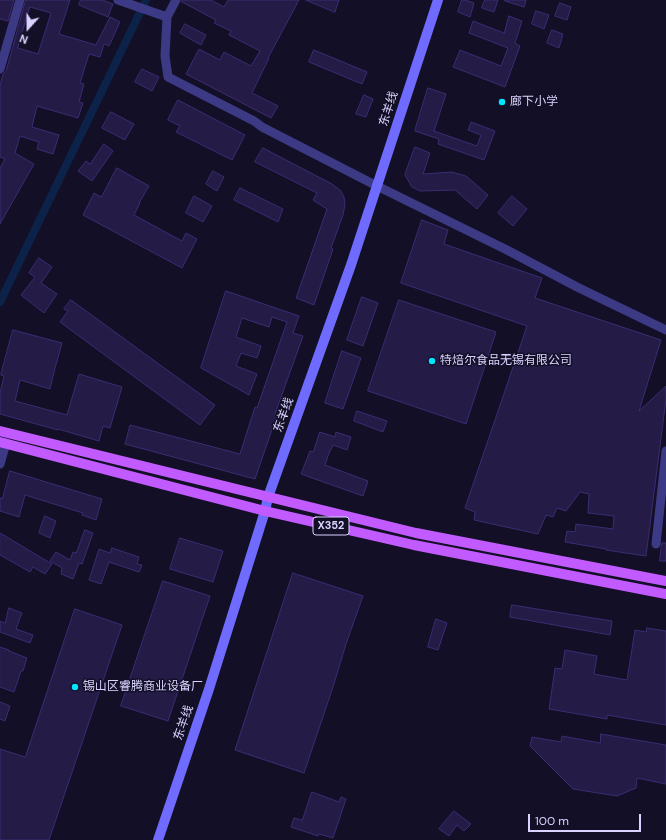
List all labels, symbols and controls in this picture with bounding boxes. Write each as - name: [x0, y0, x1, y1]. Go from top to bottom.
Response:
- north arrow: [8, 8, 48, 48]
- text: N: [17, 31, 30, 47]
- street label: 东羊线: [377, 90, 401, 128]
- place label: 廊下小学: [510, 95, 558, 109]
- marker: 廊下小学: [497, 97, 507, 107]
- place label: 特焙尔食品无锡有限公司: [440, 354, 572, 368]
- marker: 特焙尔食品无锡有限公司: [427, 356, 437, 366]
- street label: 东羊线: [271, 396, 297, 434]
- road number: X352: [313, 517, 349, 535]
- place label: 锡山区睿腾商业设备厂: [83, 680, 203, 694]
- marker: 锡山区睿腾商业设备厂: [70, 682, 80, 692]
- street label: 东羊线: [171, 704, 197, 742]
- scale bar: [530, 806, 643, 832]
- text: 100 m: [535, 813, 569, 829]

